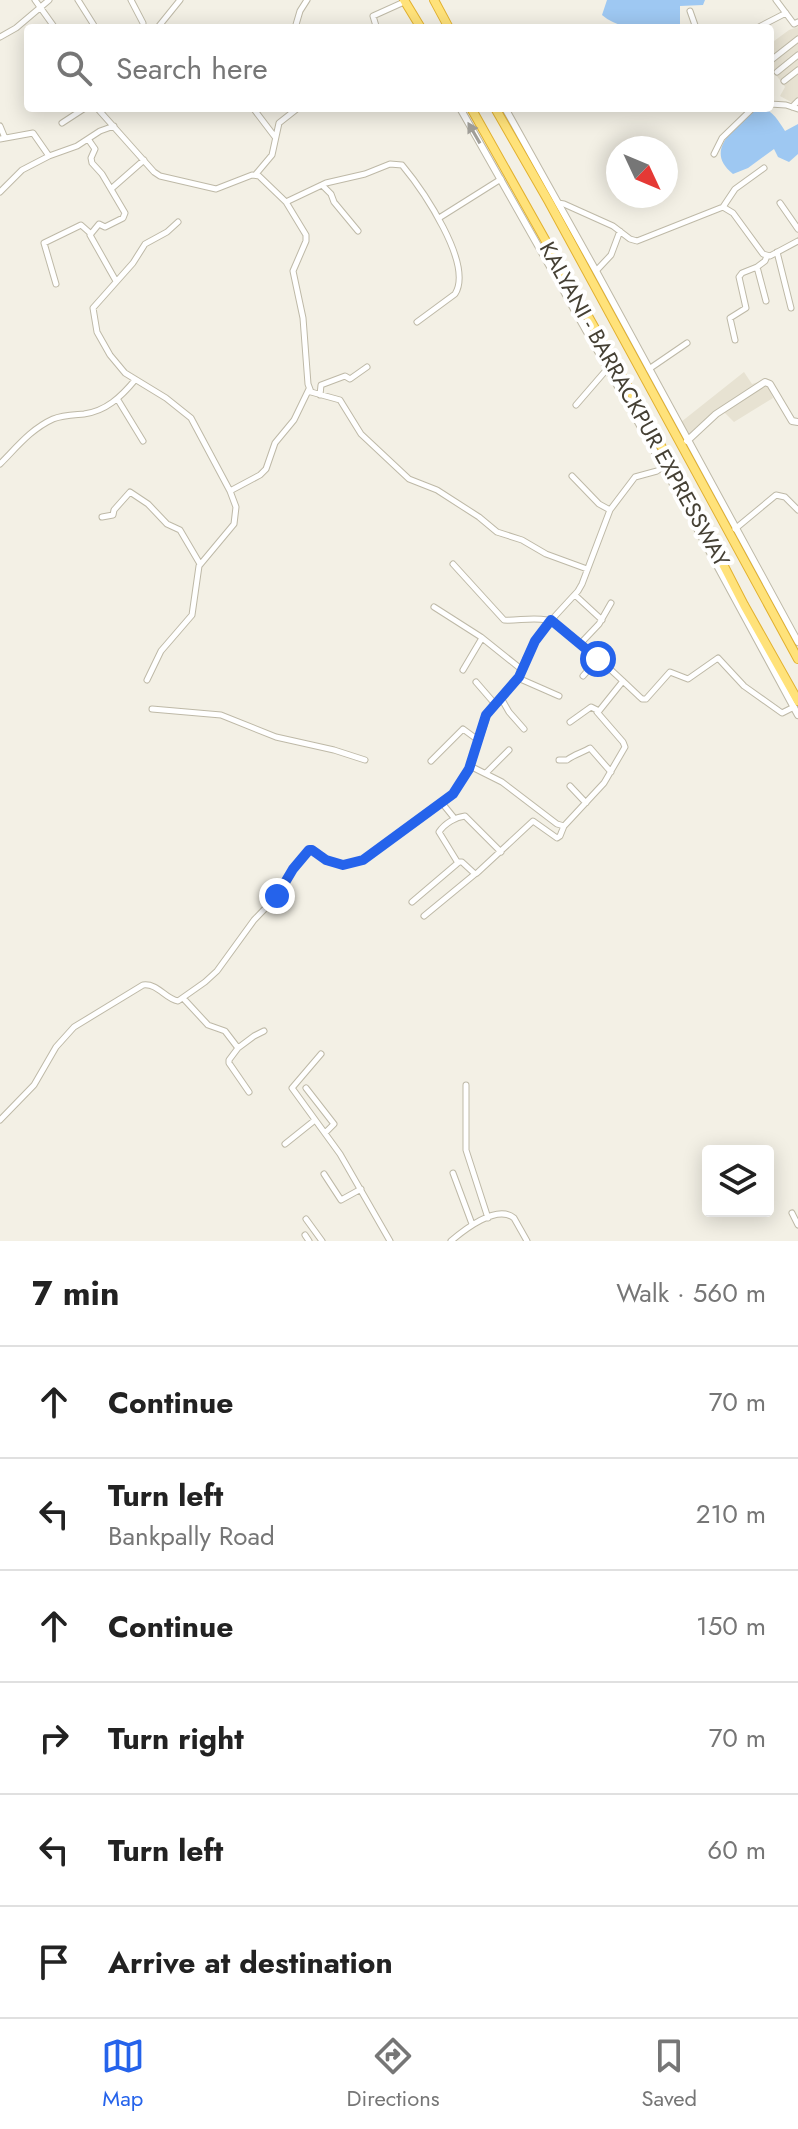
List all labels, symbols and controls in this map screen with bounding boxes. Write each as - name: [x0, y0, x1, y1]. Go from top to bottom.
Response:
- search box: [24, 24, 774, 112]
- icon: search: [52, 46, 96, 90]
- text: Search here: [116, 47, 268, 90]
- one-way arrow: [467, 122, 481, 144]
- north arrow: [606, 136, 678, 208]
- street label: KALYANI - BARRACKPUR EXPRESSWAY: [532, 236, 738, 573]
- route start: [580, 641, 616, 677]
- route end: [259, 878, 295, 914]
- map controls: [702, 1145, 774, 1217]
- button: layers: [702, 1145, 774, 1217]
- text: 7 min: [32, 1269, 120, 1318]
- text: Walk · 560 m: [616, 1274, 766, 1312]
- icon: ahead: [32, 1380, 76, 1424]
- text: Continue: [108, 1381, 234, 1424]
- text: 70 m: [709, 1383, 766, 1421]
- text: Turn left: [108, 1474, 223, 1517]
- icon: left: [32, 1492, 76, 1536]
- text: 210 m: [696, 1495, 766, 1533]
- text: Bankpally Road: [108, 1517, 275, 1555]
- icon: ahead: [32, 1604, 76, 1648]
- text: Continue: [108, 1605, 234, 1648]
- text: 150 m: [696, 1607, 766, 1645]
- icon: right: [32, 1716, 76, 1760]
- text: Turn right: [108, 1717, 244, 1760]
- text: 70 m: [709, 1719, 766, 1757]
- icon: left: [32, 1828, 76, 1872]
- text: Turn left: [108, 1829, 223, 1872]
- text: 60 m: [707, 1831, 766, 1869]
- icon: arrive: [32, 1940, 76, 1984]
- text: Arrive at destination: [108, 1941, 393, 1984]
- tab: Map: [101, 2034, 145, 2114]
- tab: Directions: [347, 2034, 440, 2114]
- tab: Saved: [641, 2034, 697, 2114]

